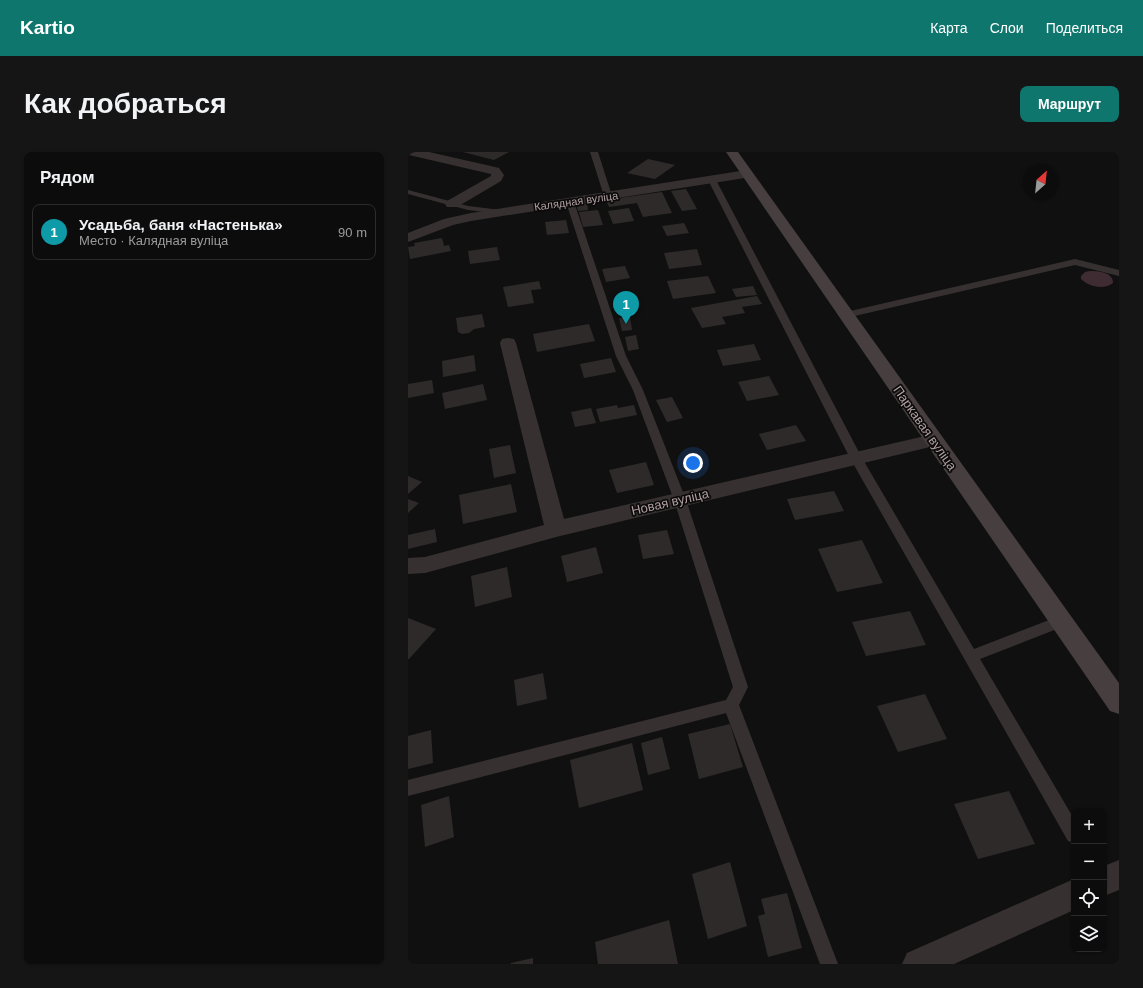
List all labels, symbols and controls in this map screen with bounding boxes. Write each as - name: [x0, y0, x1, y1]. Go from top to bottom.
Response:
- text: Kartio: [20, 17, 75, 38]
- text: Карта: [930, 20, 968, 36]
- text: Слои: [990, 20, 1024, 36]
- text: Поделиться: [1046, 20, 1123, 36]
- button: Маршрут: [1020, 86, 1119, 122]
- text: Как добраться: [24, 88, 226, 119]
- north arrow: [1023, 164, 1059, 200]
- text: Рядом: [40, 168, 95, 187]
- street label: Калядная вуліца: [533, 189, 620, 213]
- text: Усадьба, баня «Настенька»: [79, 216, 283, 233]
- text: 1: [50, 225, 58, 240]
- text: 90 m: [338, 225, 367, 240]
- text: Место · Калядная вуліца: [79, 233, 228, 248]
- pin: 1: [613, 291, 639, 324]
- street label: Паркавая вуліца: [890, 383, 960, 474]
- your location: [683, 453, 703, 473]
- street label: Новая вуліца: [630, 486, 711, 518]
- map controls: [1071, 808, 1107, 952]
- button: +: [1071, 808, 1107, 844]
- button: −: [1071, 844, 1107, 880]
- button: locate: [1071, 880, 1107, 916]
- button: layers: [1071, 916, 1107, 952]

